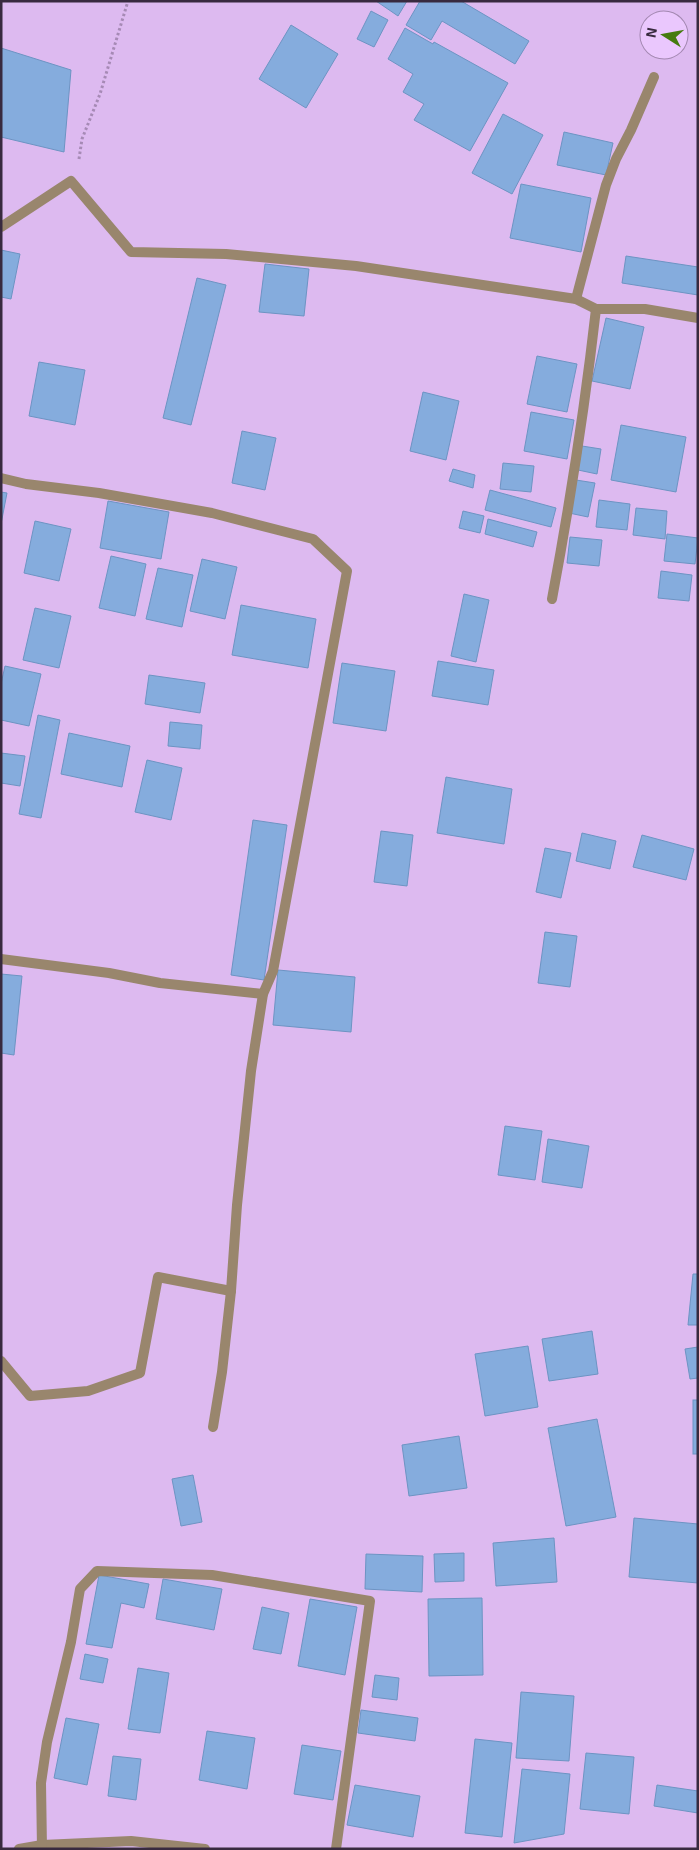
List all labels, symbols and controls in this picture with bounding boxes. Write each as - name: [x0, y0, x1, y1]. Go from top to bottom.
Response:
- north arrow: [639, 10, 689, 60]
- text: N: [641, 26, 660, 39]

